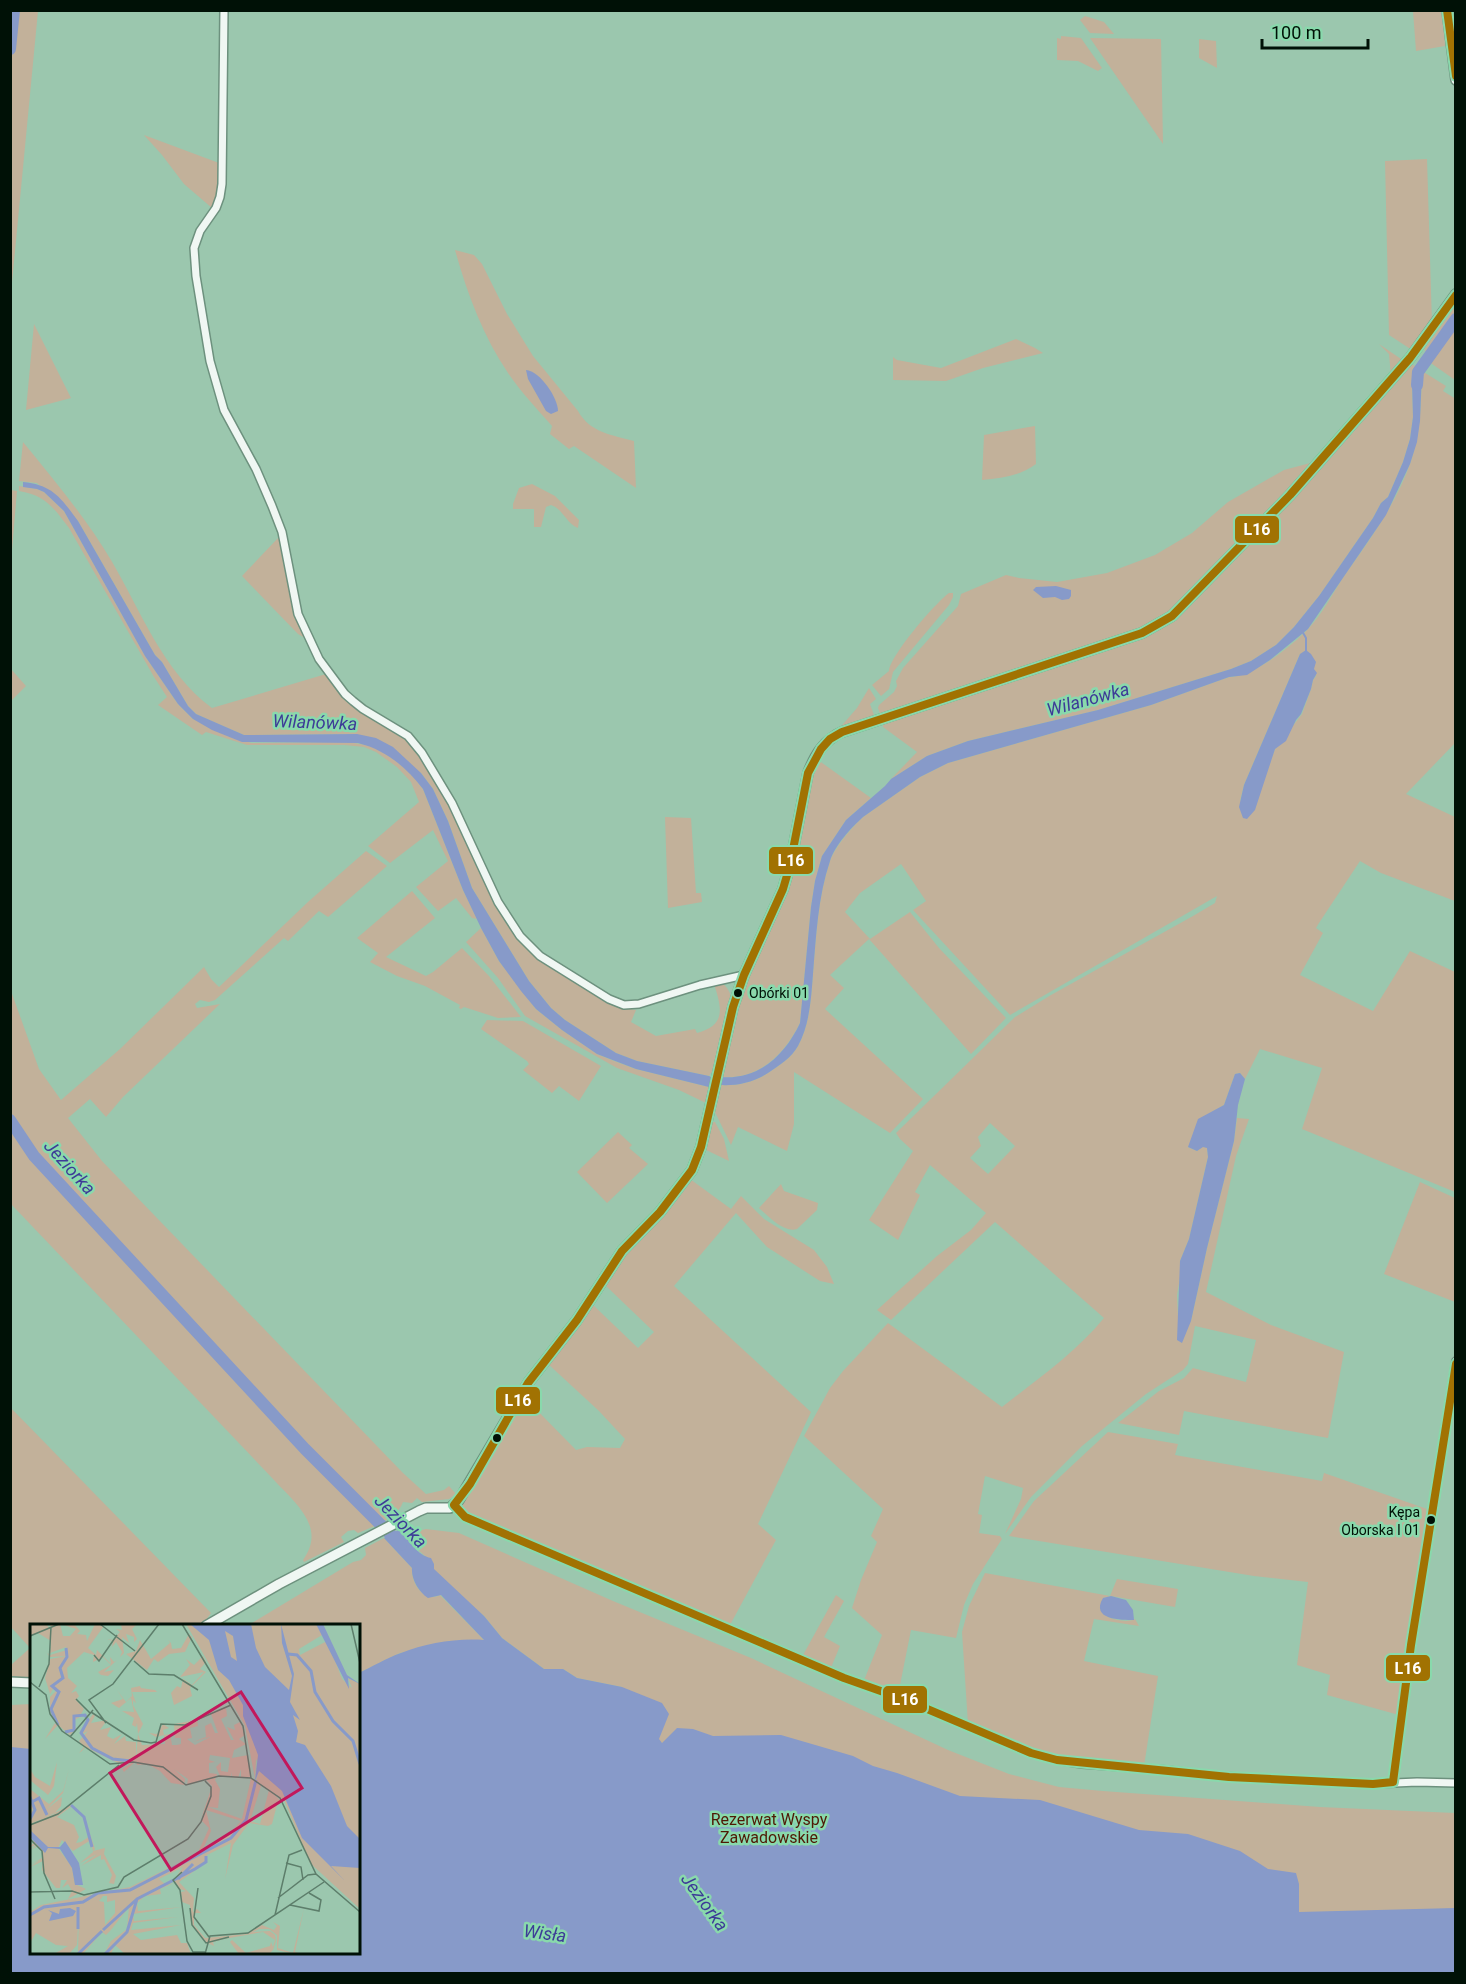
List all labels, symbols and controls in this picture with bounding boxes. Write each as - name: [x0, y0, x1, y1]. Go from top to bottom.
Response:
- scale bar: [1262, 12, 1368, 50]
- text: 100 m: [1271, 22, 1322, 43]
- line badge: L16: [1234, 515, 1280, 544]
- text: L16: [1243, 520, 1271, 539]
- water label: Wilanówka: [1044, 678, 1132, 720]
- water label: Wilanówka: [272, 710, 358, 734]
- line badge: L16: [768, 846, 814, 875]
- text: L16: [777, 851, 805, 870]
- place label: Obórki 01: [749, 985, 809, 1001]
- marker: Obórki 01: [732, 987, 744, 999]
- water label: Jeziorka: [40, 1135, 100, 1199]
- line badge: L16: [495, 1386, 541, 1415]
- text: L16: [504, 1391, 532, 1410]
- unlabelled marker: [491, 1432, 503, 1444]
- water label: Jeziorka: [371, 1490, 431, 1552]
- place label: Kępa Oborska I 01: [1341, 1504, 1420, 1538]
- marker: Kępa Oborska I 01: [1425, 1514, 1437, 1526]
- inset map: [30, 1624, 360, 1954]
- line badge: L16: [1385, 1654, 1431, 1682]
- text: L16: [1394, 1659, 1422, 1678]
- line badge: L16: [882, 1685, 928, 1714]
- text: L16: [891, 1690, 919, 1709]
- park label: Rezerwat Wyspy Zawadowskie: [711, 1810, 828, 1847]
- water label: Jeziorka: [677, 1869, 733, 1935]
- water label: Wisła: [522, 1920, 568, 1946]

